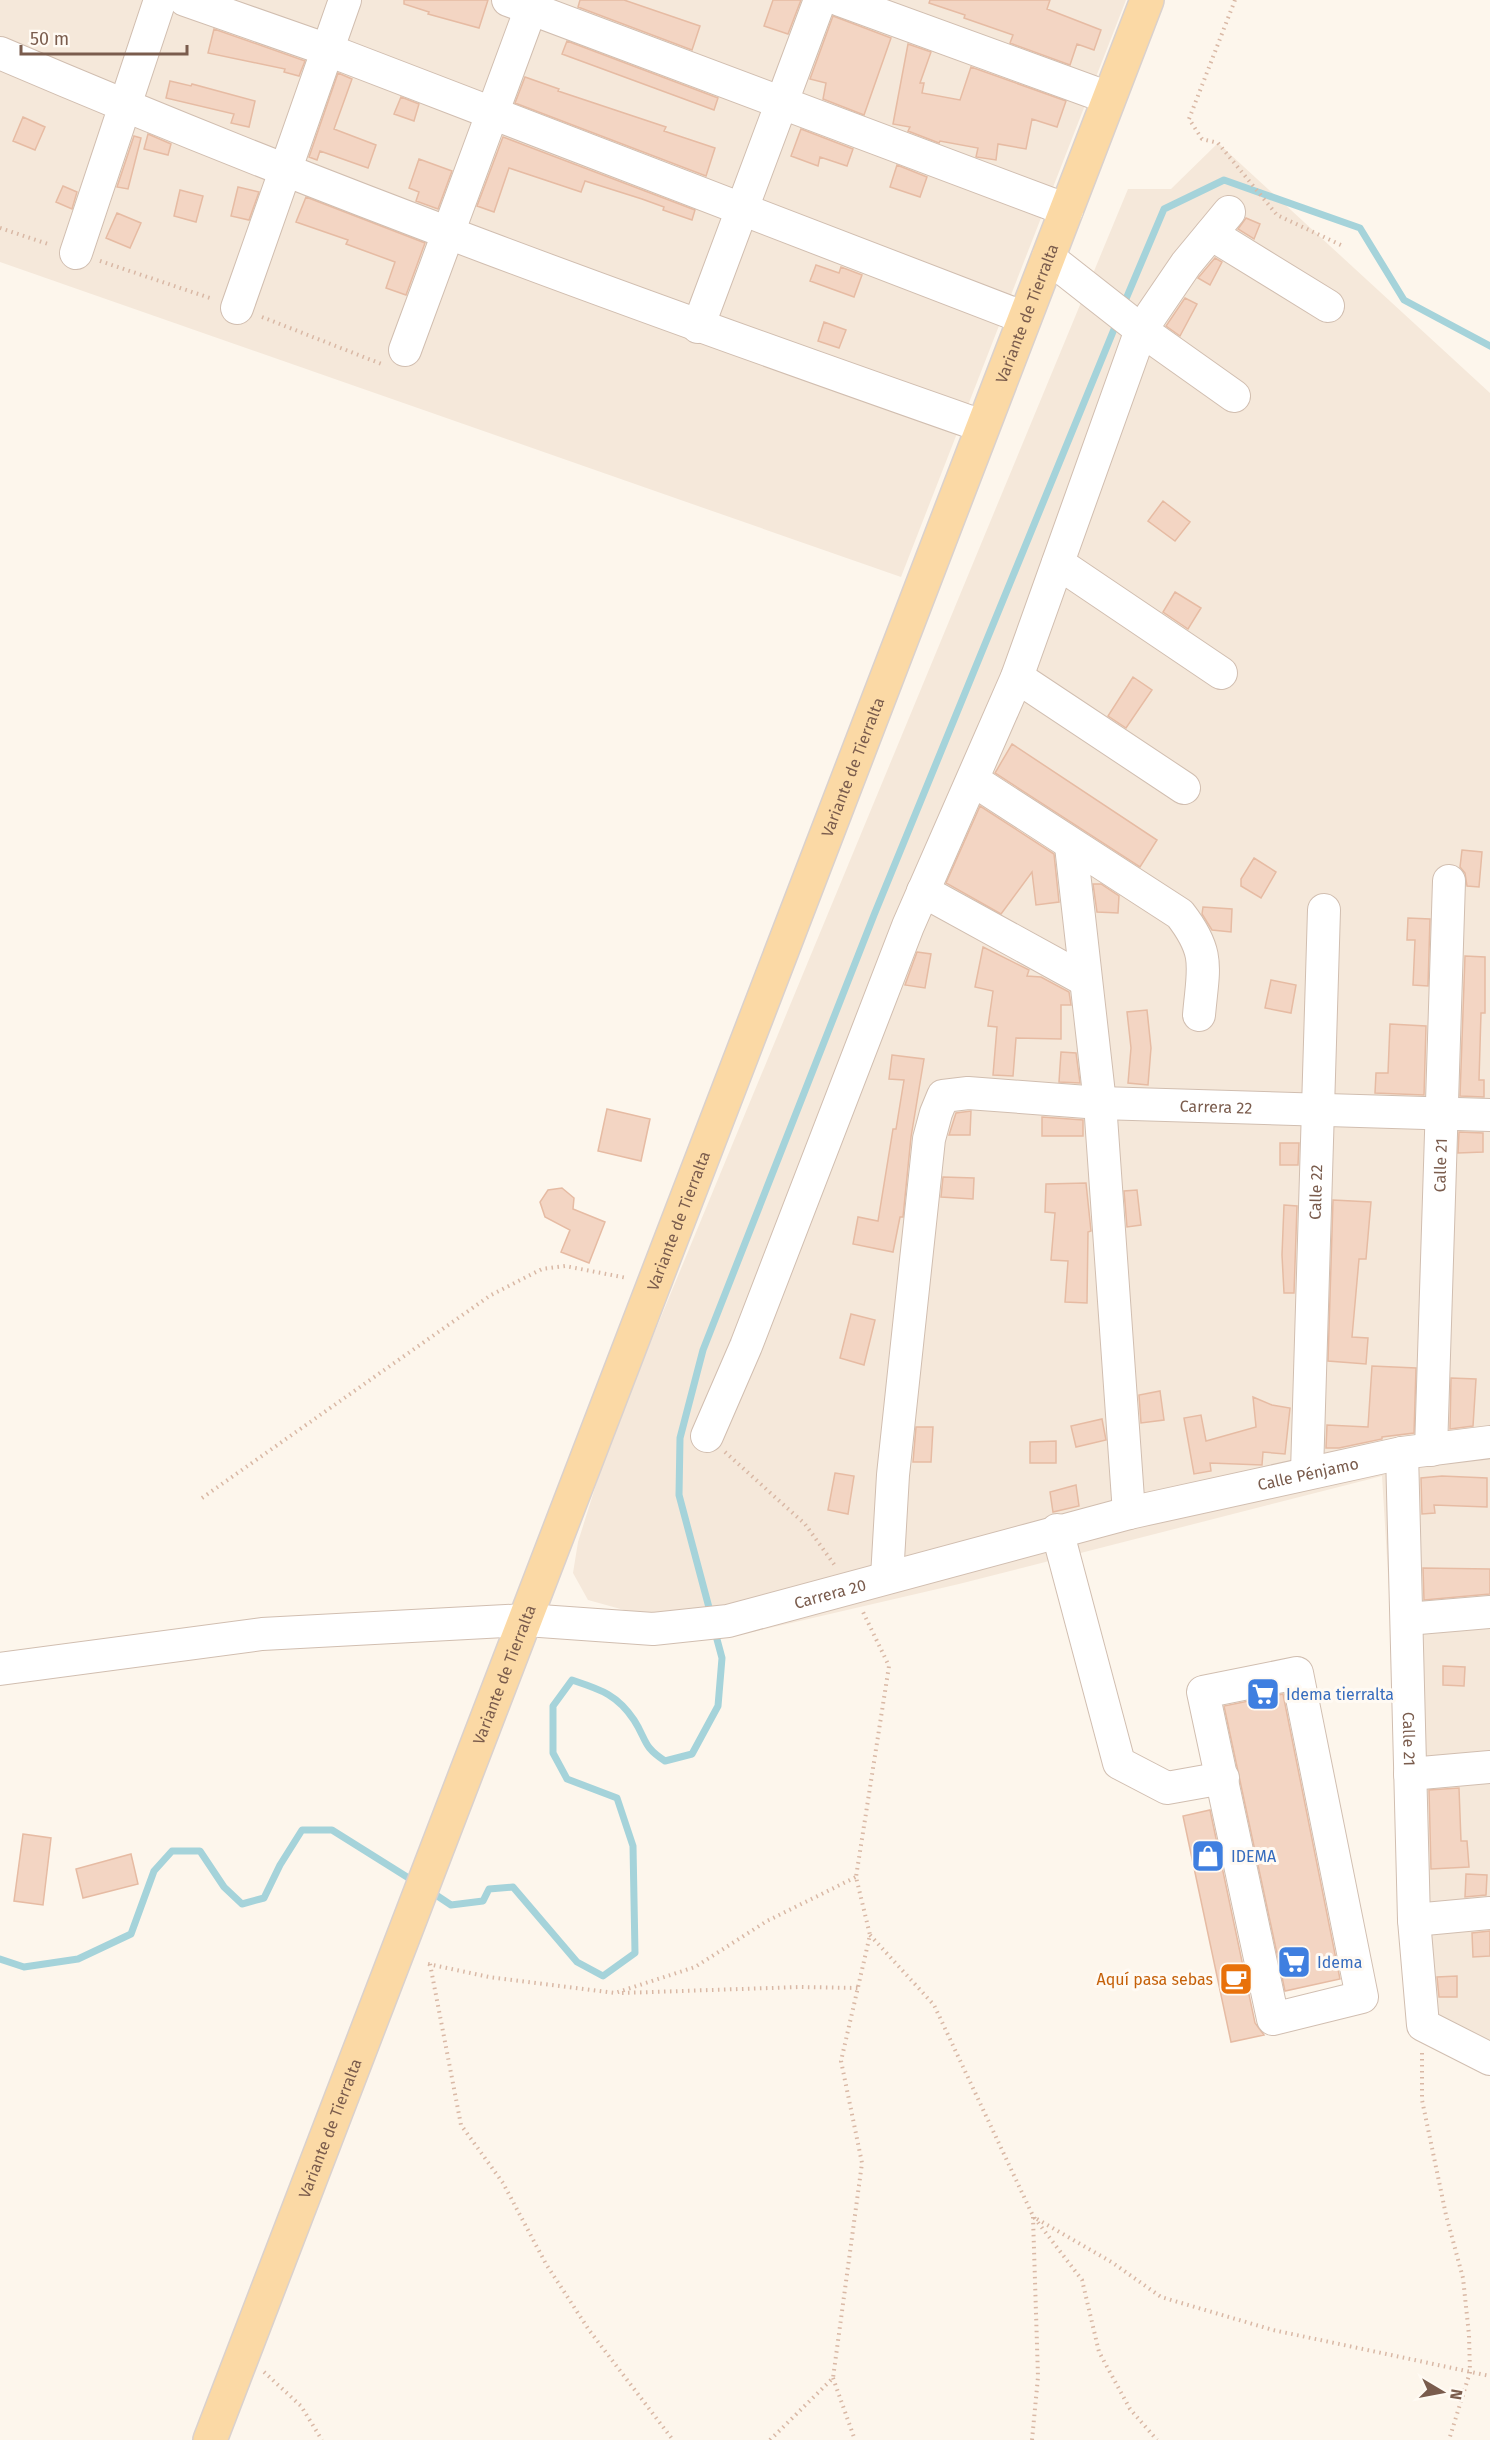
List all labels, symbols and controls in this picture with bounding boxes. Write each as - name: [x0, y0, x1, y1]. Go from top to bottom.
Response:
- scale bar: [21, 18, 188, 56]
- text: 50 m: [30, 28, 69, 50]
- street label: Variante de Tierralta: [991, 241, 1062, 386]
- street label: Variante de Tierralta: [817, 695, 888, 840]
- street label: Carrera 22: [1179, 1096, 1253, 1117]
- street label: Calle 21: [1430, 1138, 1450, 1192]
- street label: Variante de Tierralta: [643, 1148, 714, 1293]
- street label: Calle 22: [1305, 1164, 1326, 1220]
- street label: Calle Pénjamo: [1256, 1453, 1360, 1494]
- street label: Carrera 20: [792, 1575, 868, 1612]
- street label: Variante de Tierralta: [469, 1602, 539, 1747]
- supermarket icon: Idema tierralta: [1245, 1676, 1281, 1712]
- place label: Idema tierralta: [1286, 1685, 1394, 1704]
- street label: Calle 21: [1399, 1712, 1420, 1766]
- shop icon: IDEMA: [1190, 1838, 1226, 1874]
- place label: IDEMA: [1231, 1847, 1277, 1866]
- supermarket icon: Idema: [1276, 1944, 1312, 1980]
- place label: Idema: [1317, 1953, 1362, 1972]
- cafe icon: Aquí pasa sebas: [1218, 1961, 1254, 1997]
- place label: Aquí pasa sebas: [1097, 1970, 1213, 1989]
- street label: Variante de Tierralta: [294, 2056, 365, 2201]
- north arrow: [1412, 2362, 1472, 2422]
- text: N: [1446, 2388, 1467, 2401]

